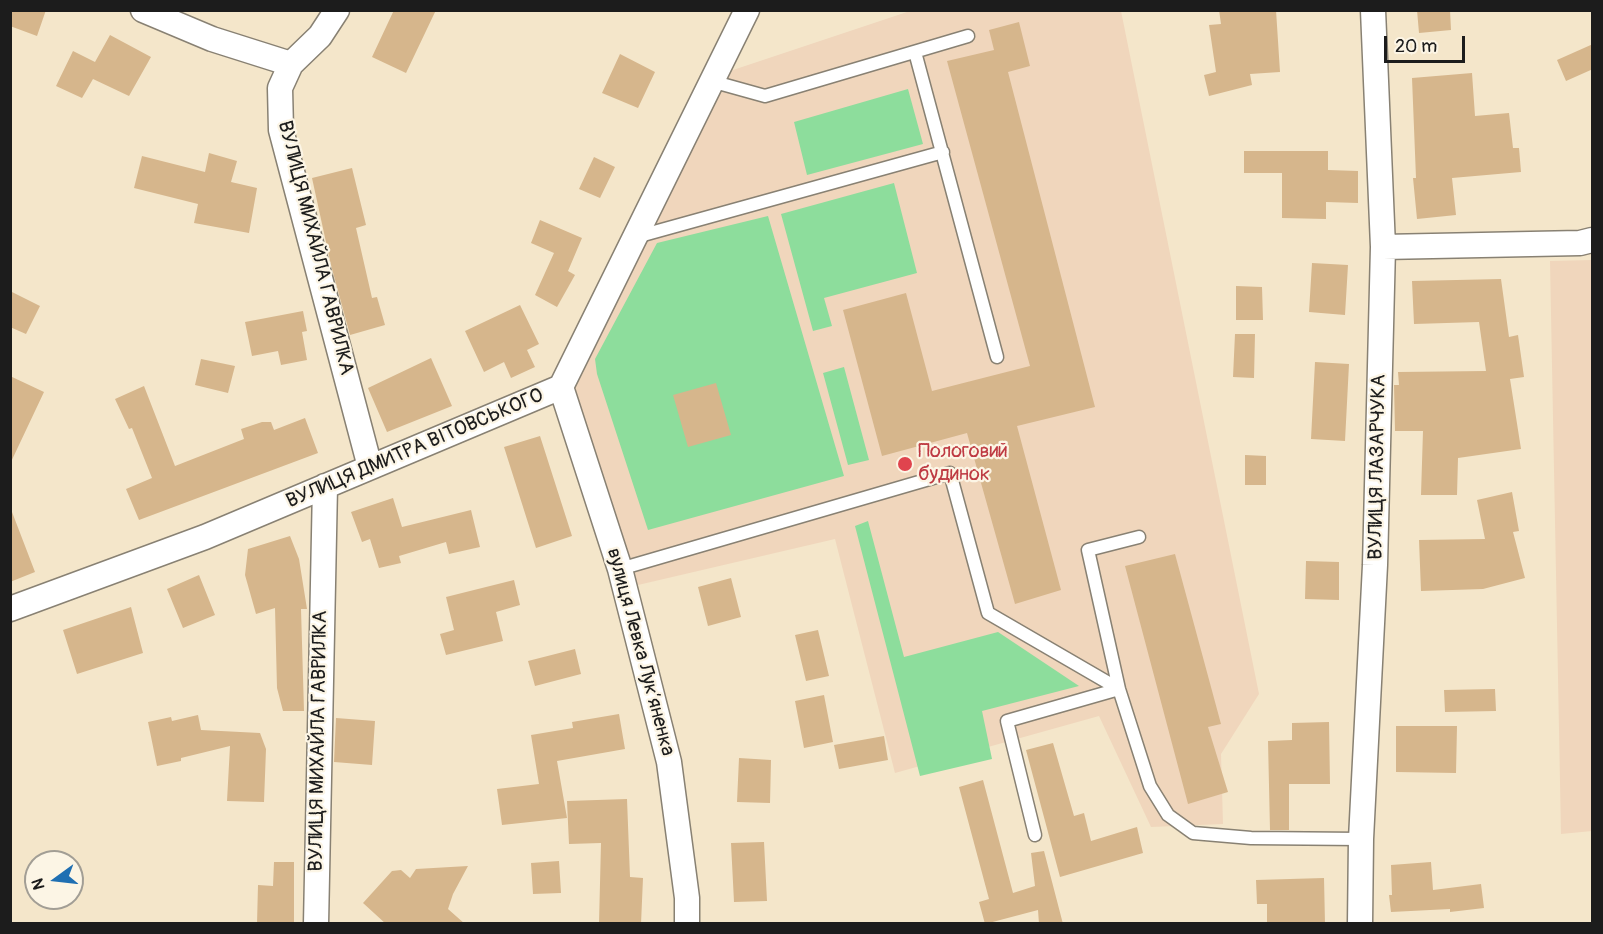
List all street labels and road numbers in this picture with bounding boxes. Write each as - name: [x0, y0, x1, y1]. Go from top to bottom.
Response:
- street label: ВУЛИЦЯ МИХАЙЛА ГАВРИЛКА: [272, 118, 358, 378]
- street label: ВУЛИЦЯ ЛАЗАРЧУКА: [1364, 374, 1392, 560]
- street label: ВУЛИЦЯ ДМИТРА ВІТОВСЬКОГО: [283, 384, 547, 514]
- street label: вулиця Левка Лукʼяненка: [601, 545, 679, 759]
- street label: ВУЛИЦЯ МИХАЙЛА ГАВРИЛКА: [305, 610, 333, 872]

